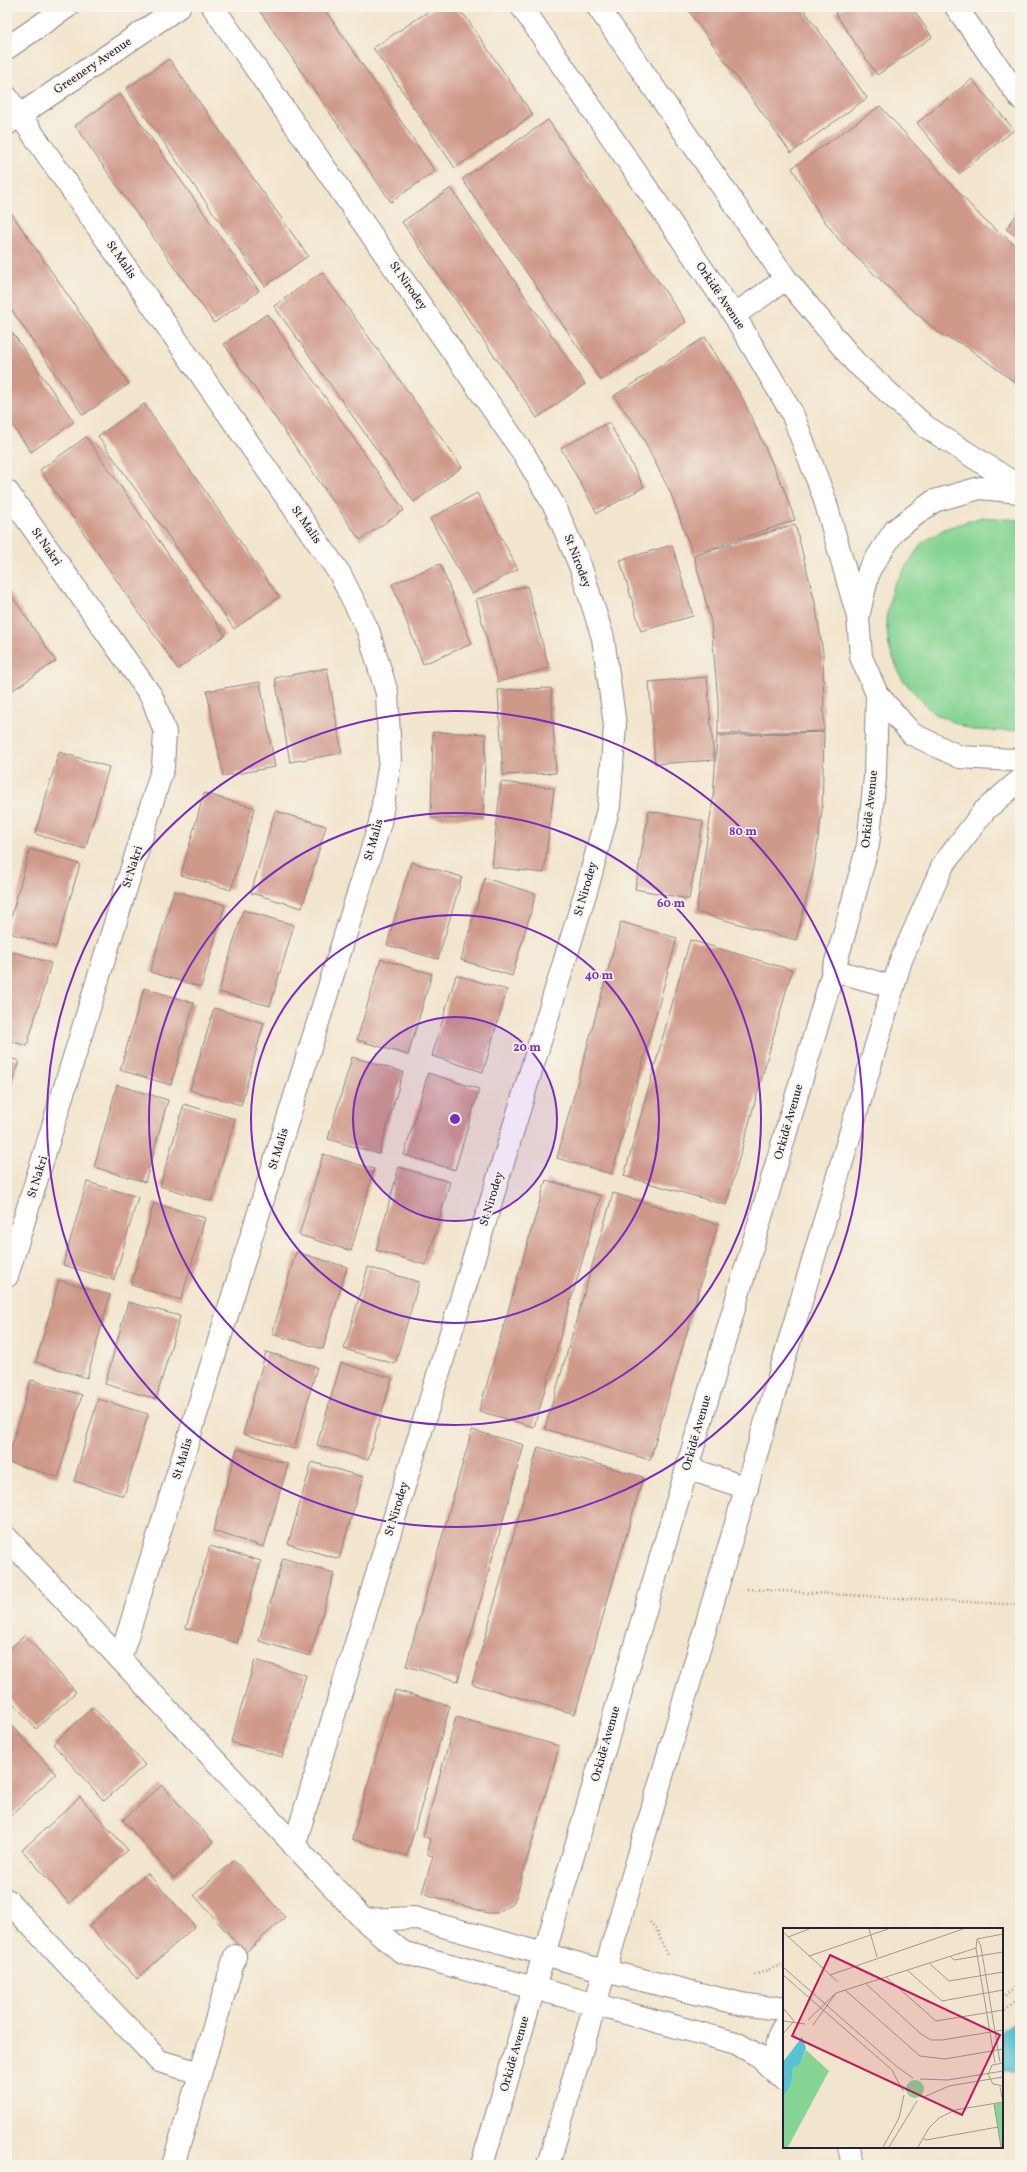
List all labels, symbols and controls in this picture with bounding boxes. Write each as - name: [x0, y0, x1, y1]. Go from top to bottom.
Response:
- street label: Greenery Avenue: [51, 34, 135, 98]
- street label: St Malis: [102, 238, 140, 282]
- street label: St Nirodey: [385, 258, 431, 314]
- street label: Orkidē Avenue: [692, 259, 749, 333]
- street label: St Malis: [287, 503, 325, 547]
- street label: St Nakri: [27, 525, 65, 570]
- street label: St Nirodey: [559, 532, 595, 590]
- street label: Orkidē Avenue: [858, 769, 882, 849]
- street label: St Malis: [360, 817, 388, 863]
- text: 80 m: [729, 824, 757, 840]
- street label: St Nakri: [119, 844, 147, 890]
- street label: St Nirodey: [571, 859, 602, 918]
- text: 60 m: [657, 896, 685, 912]
- text: 40 m: [585, 968, 614, 984]
- text: 20 m: [513, 1040, 541, 1056]
- street label: Orkidē Avenue: [771, 1082, 808, 1162]
- centre of rings: [448, 1112, 462, 1126]
- street label: St Malis: [265, 1126, 293, 1172]
- street label: St Nakri: [24, 1154, 52, 1200]
- street label: St Nirodey: [476, 1169, 508, 1228]
- street label: Orkidē Avenue: [679, 1393, 716, 1473]
- street label: St Malis: [169, 1436, 197, 1482]
- street label: St Nirodey: [381, 1479, 413, 1538]
- street label: Orkidē Avenue: [588, 1704, 625, 1784]
- inset map: [783, 1928, 1003, 2148]
- street label: Orkidē Avenue: [497, 2014, 534, 2094]

